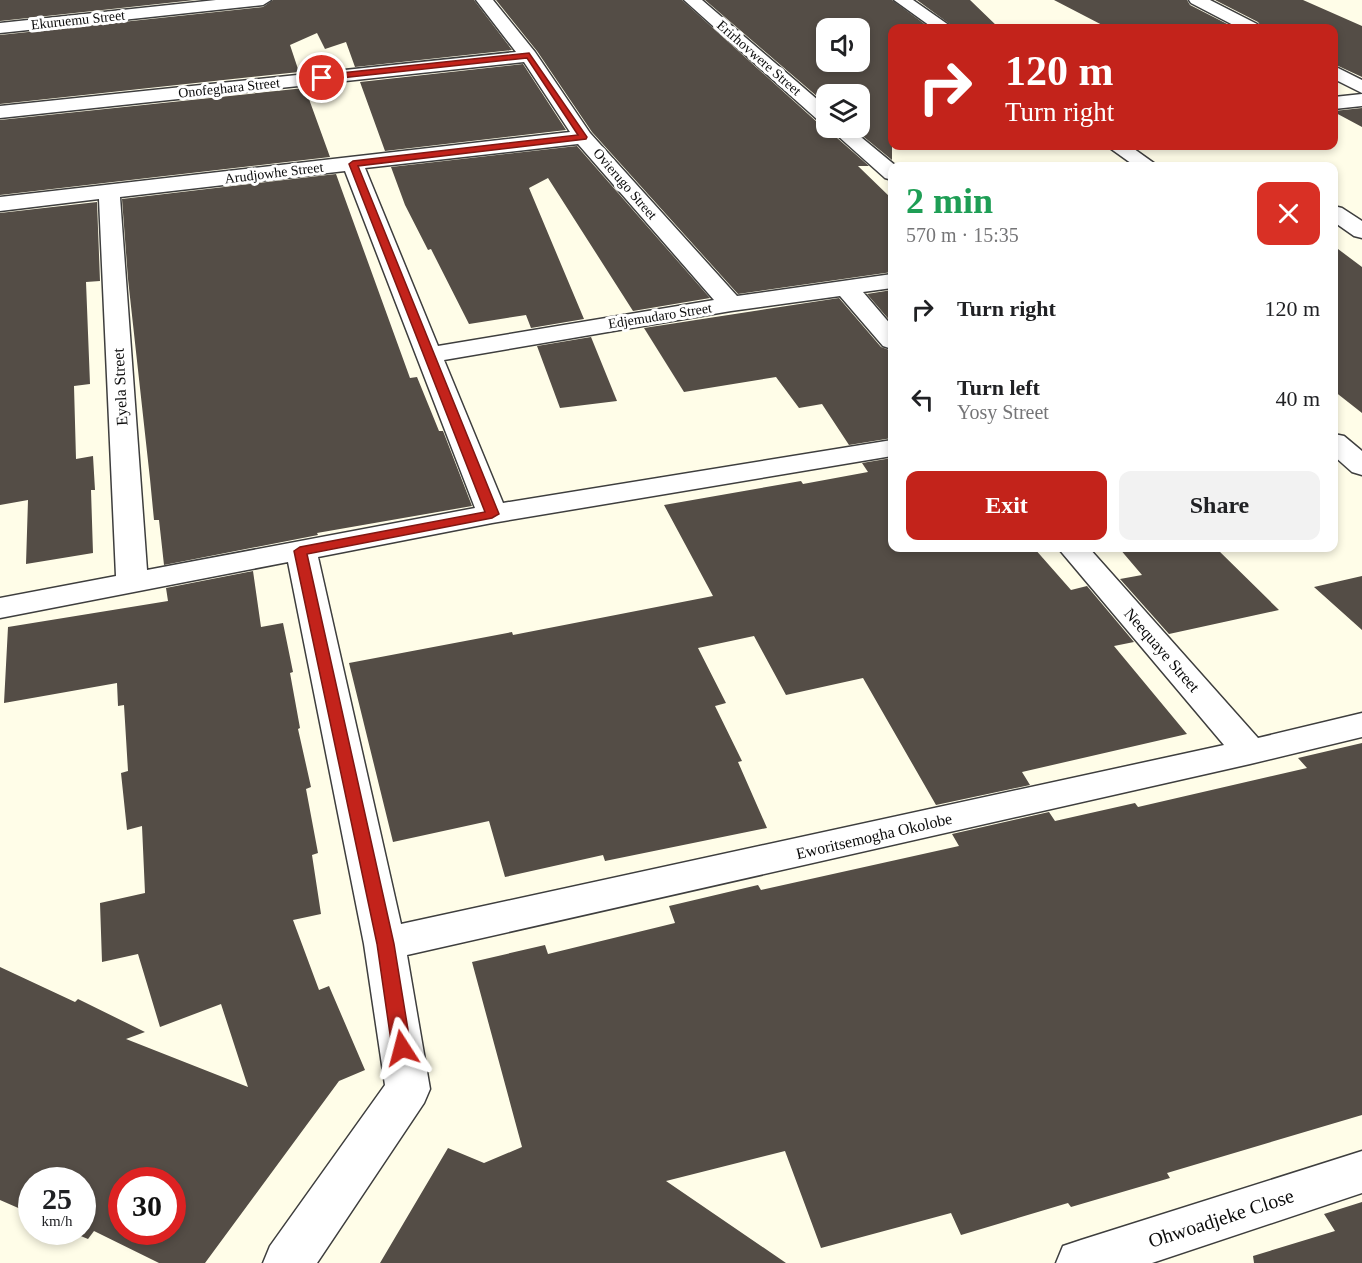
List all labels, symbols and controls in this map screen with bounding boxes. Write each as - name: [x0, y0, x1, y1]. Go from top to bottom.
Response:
- street label: Ekuruemu Street: [30, 8, 126, 32]
- street label: Erirhovwere Street: [714, 18, 804, 99]
- map controls: [816, 18, 870, 138]
- button: sound: [816, 18, 870, 72]
- icon: right: [906, 48, 984, 126]
- text: 120 m: [1005, 48, 1114, 94]
- pin: [296, 52, 347, 103]
- icon: arrive: [305, 61, 338, 94]
- street label: Onofeghara Street: [177, 75, 281, 101]
- button: layers: [816, 84, 870, 138]
- text: Turn right: [1005, 97, 1114, 127]
- street label: Ovierugo Street: [590, 145, 660, 223]
- street label: Arudjowhe Street: [224, 160, 324, 186]
- text: 2 min: [906, 181, 993, 221]
- button: close: [1257, 182, 1320, 245]
- text: 570 m · 15:35: [906, 224, 1019, 246]
- icon: right: [906, 293, 939, 326]
- text: Turn right: [957, 296, 1056, 321]
- text: 120 m: [1264, 296, 1320, 321]
- street label: Edjemudaro Street: [607, 300, 713, 332]
- street label: Eyela Street: [109, 347, 132, 426]
- text: Turn left: [957, 375, 1040, 400]
- icon: left: [906, 383, 939, 416]
- text: 40 m: [1275, 386, 1320, 411]
- text: Yosy Street: [957, 401, 1049, 423]
- button: Exit: [906, 471, 1107, 540]
- button: Share: [1119, 471, 1320, 540]
- street label: Neequaye Street: [1120, 605, 1203, 696]
- street label: Eworitsemogha Okolobe: [794, 810, 954, 863]
- position arrow: [370, 1016, 434, 1080]
- speed limit sign: 30: [108, 1167, 186, 1245]
- text: 25: [42, 1182, 72, 1215]
- street label: Ohwoadjeke Close: [1145, 1184, 1297, 1253]
- text: km/h: [42, 1213, 72, 1229]

